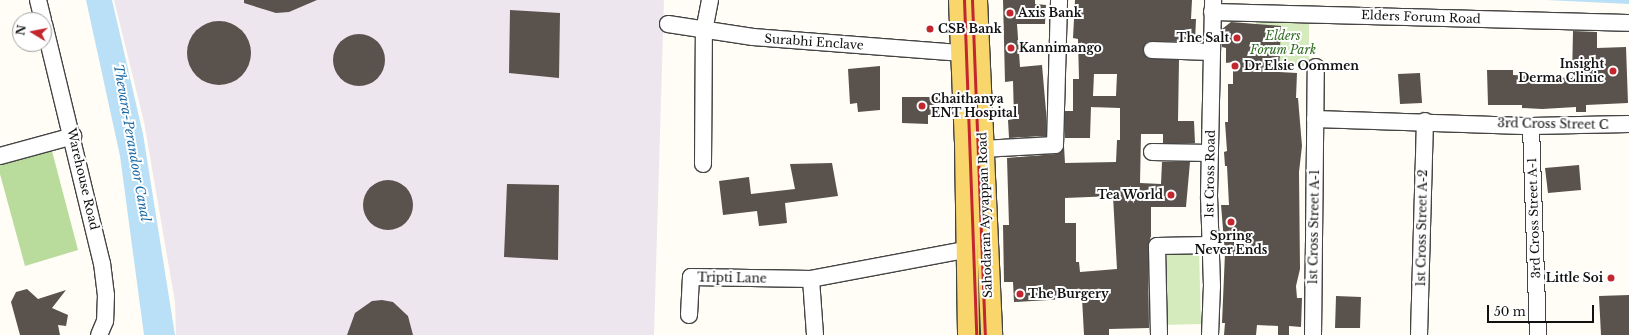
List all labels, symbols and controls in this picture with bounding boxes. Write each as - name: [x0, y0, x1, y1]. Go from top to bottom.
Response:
- place label: Axis Bank: [1018, 6, 1082, 20]
- marker: Axis Bank: [1005, 8, 1015, 18]
- street label: Elders Forum Road: [1361, 8, 1481, 26]
- north arrow: [12, 12, 52, 52]
- place label: CSB Bank: [938, 22, 1002, 36]
- text: N: [13, 24, 29, 36]
- marker: CSB Bank: [925, 24, 935, 34]
- park label: Elders Forum Park: [1250, 29, 1316, 57]
- street label: Surabhi Enclave: [764, 31, 864, 53]
- place label: The Salt: [1177, 31, 1229, 45]
- marker: The Salt: [1232, 33, 1242, 43]
- place label: Kannimango: [1019, 41, 1102, 55]
- marker: Kannimango: [1006, 43, 1016, 53]
- place label: Insight Derma Clinic: [1518, 57, 1604, 85]
- place label: Dr Elsie Oommen: [1244, 59, 1359, 73]
- marker: Dr Elsie Oommen: [1229, 60, 1241, 72]
- water label: Thevara-Perandoor Canal: [109, 63, 153, 223]
- marker: Insight Derma Clinic: [1607, 65, 1619, 77]
- place label: Chaithanya ENT Hospital: [931, 92, 1018, 120]
- marker: Chaithanya ENT Hospital: [916, 100, 928, 112]
- street label: 3rd Cross Street C: [1497, 116, 1609, 132]
- street label: Warehouse Road: [64, 127, 102, 231]
- street label: 1st Cross Road: [1202, 130, 1218, 218]
- street label: Sahodaran Ayyappan Road: [975, 132, 995, 298]
- street label: 3rd Cross Street A-1: [1525, 157, 1543, 279]
- street label: 1st Cross Street A-1: [1306, 169, 1322, 285]
- street label: 1st Cross Street A-2: [1414, 169, 1430, 287]
- place label: Tea World: [1097, 188, 1163, 202]
- marker: Tea World: [1166, 190, 1176, 200]
- marker: Spring Never Ends: [1226, 217, 1236, 227]
- place label: Spring Never Ends: [1194, 229, 1268, 257]
- street label: Tripti Lane: [697, 270, 767, 286]
- place label: Little Soi: [1546, 271, 1603, 285]
- marker: Little Soi: [1606, 273, 1616, 283]
- place label: The Burgery: [1028, 287, 1109, 301]
- marker: The Burgery: [1015, 289, 1025, 299]
- scale bar: [1489, 297, 1596, 323]
- text: 50 m: [1494, 304, 1526, 319]

